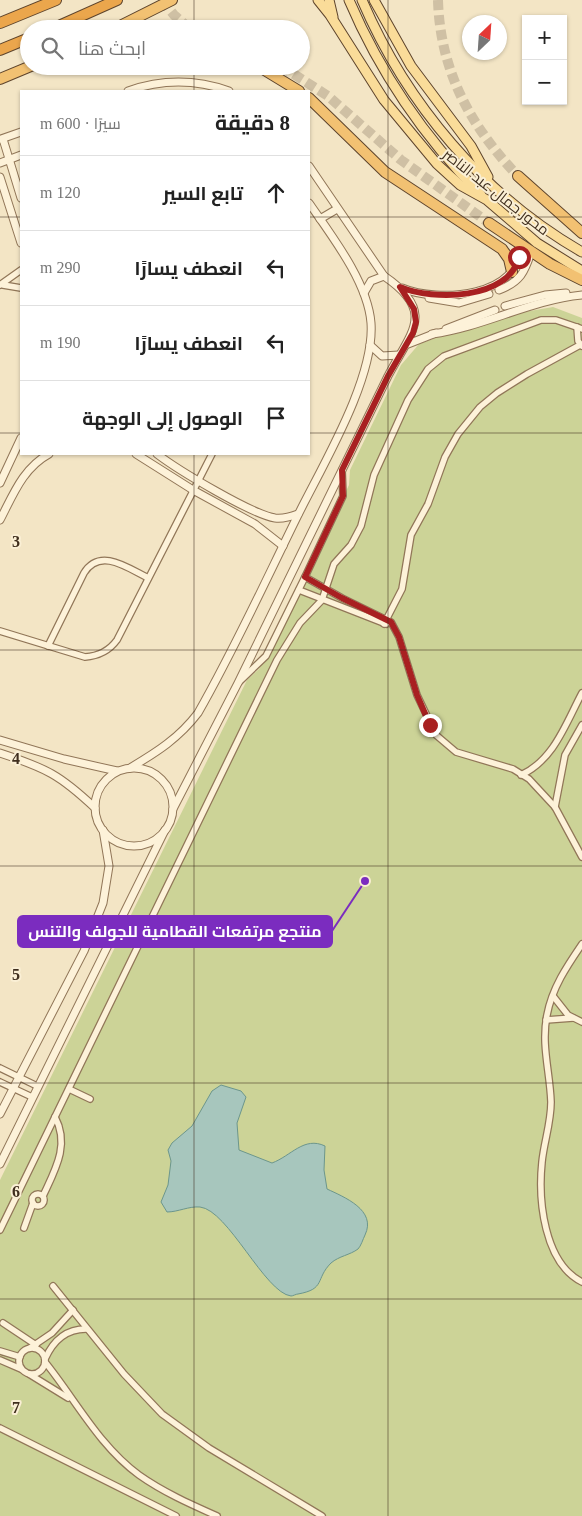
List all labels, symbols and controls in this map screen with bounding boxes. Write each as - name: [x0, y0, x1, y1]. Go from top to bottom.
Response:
- north arrow: [462, 15, 507, 60]
- map controls: [522, 15, 567, 105]
- button: +: [522, 15, 567, 60]
- search box: [20, 20, 310, 75]
- icon: search: [38, 34, 66, 62]
- text: ابحث هنا: [78, 38, 146, 59]
- button: −: [522, 60, 567, 105]
- text: 8 دقيقة: [215, 111, 290, 135]
- text: سيرًا · 600 m: [40, 115, 121, 132]
- street label: محور جمال عبد الناصر: [438, 145, 552, 239]
- icon: ahead: [262, 179, 290, 207]
- text: تابع السير: [163, 183, 243, 204]
- text: 120 m: [40, 184, 80, 201]
- route start: [508, 246, 531, 269]
- icon: left: [262, 254, 290, 282]
- text: انعطف يسارًا: [135, 258, 243, 279]
- text: 290 m: [40, 259, 80, 276]
- icon: left: [262, 329, 290, 357]
- text: انعطف يسارًا: [135, 333, 243, 354]
- text: 190 m: [40, 334, 80, 351]
- icon: arrive: [262, 404, 290, 432]
- text: الوصول إلى الوجهة: [82, 408, 243, 429]
- text: 3: [12, 533, 20, 550]
- route end: [419, 714, 442, 737]
- text: 4: [12, 750, 20, 767]
- callout: منتجع مرتفعات القطامية للجولف والتنس: [18, 916, 332, 947]
- text: منتجع مرتفعات القطامية للجولف والتنس: [28, 923, 322, 942]
- text: 5: [12, 966, 20, 983]
- text: 6: [12, 1183, 20, 1200]
- text: 7: [12, 1399, 20, 1416]

